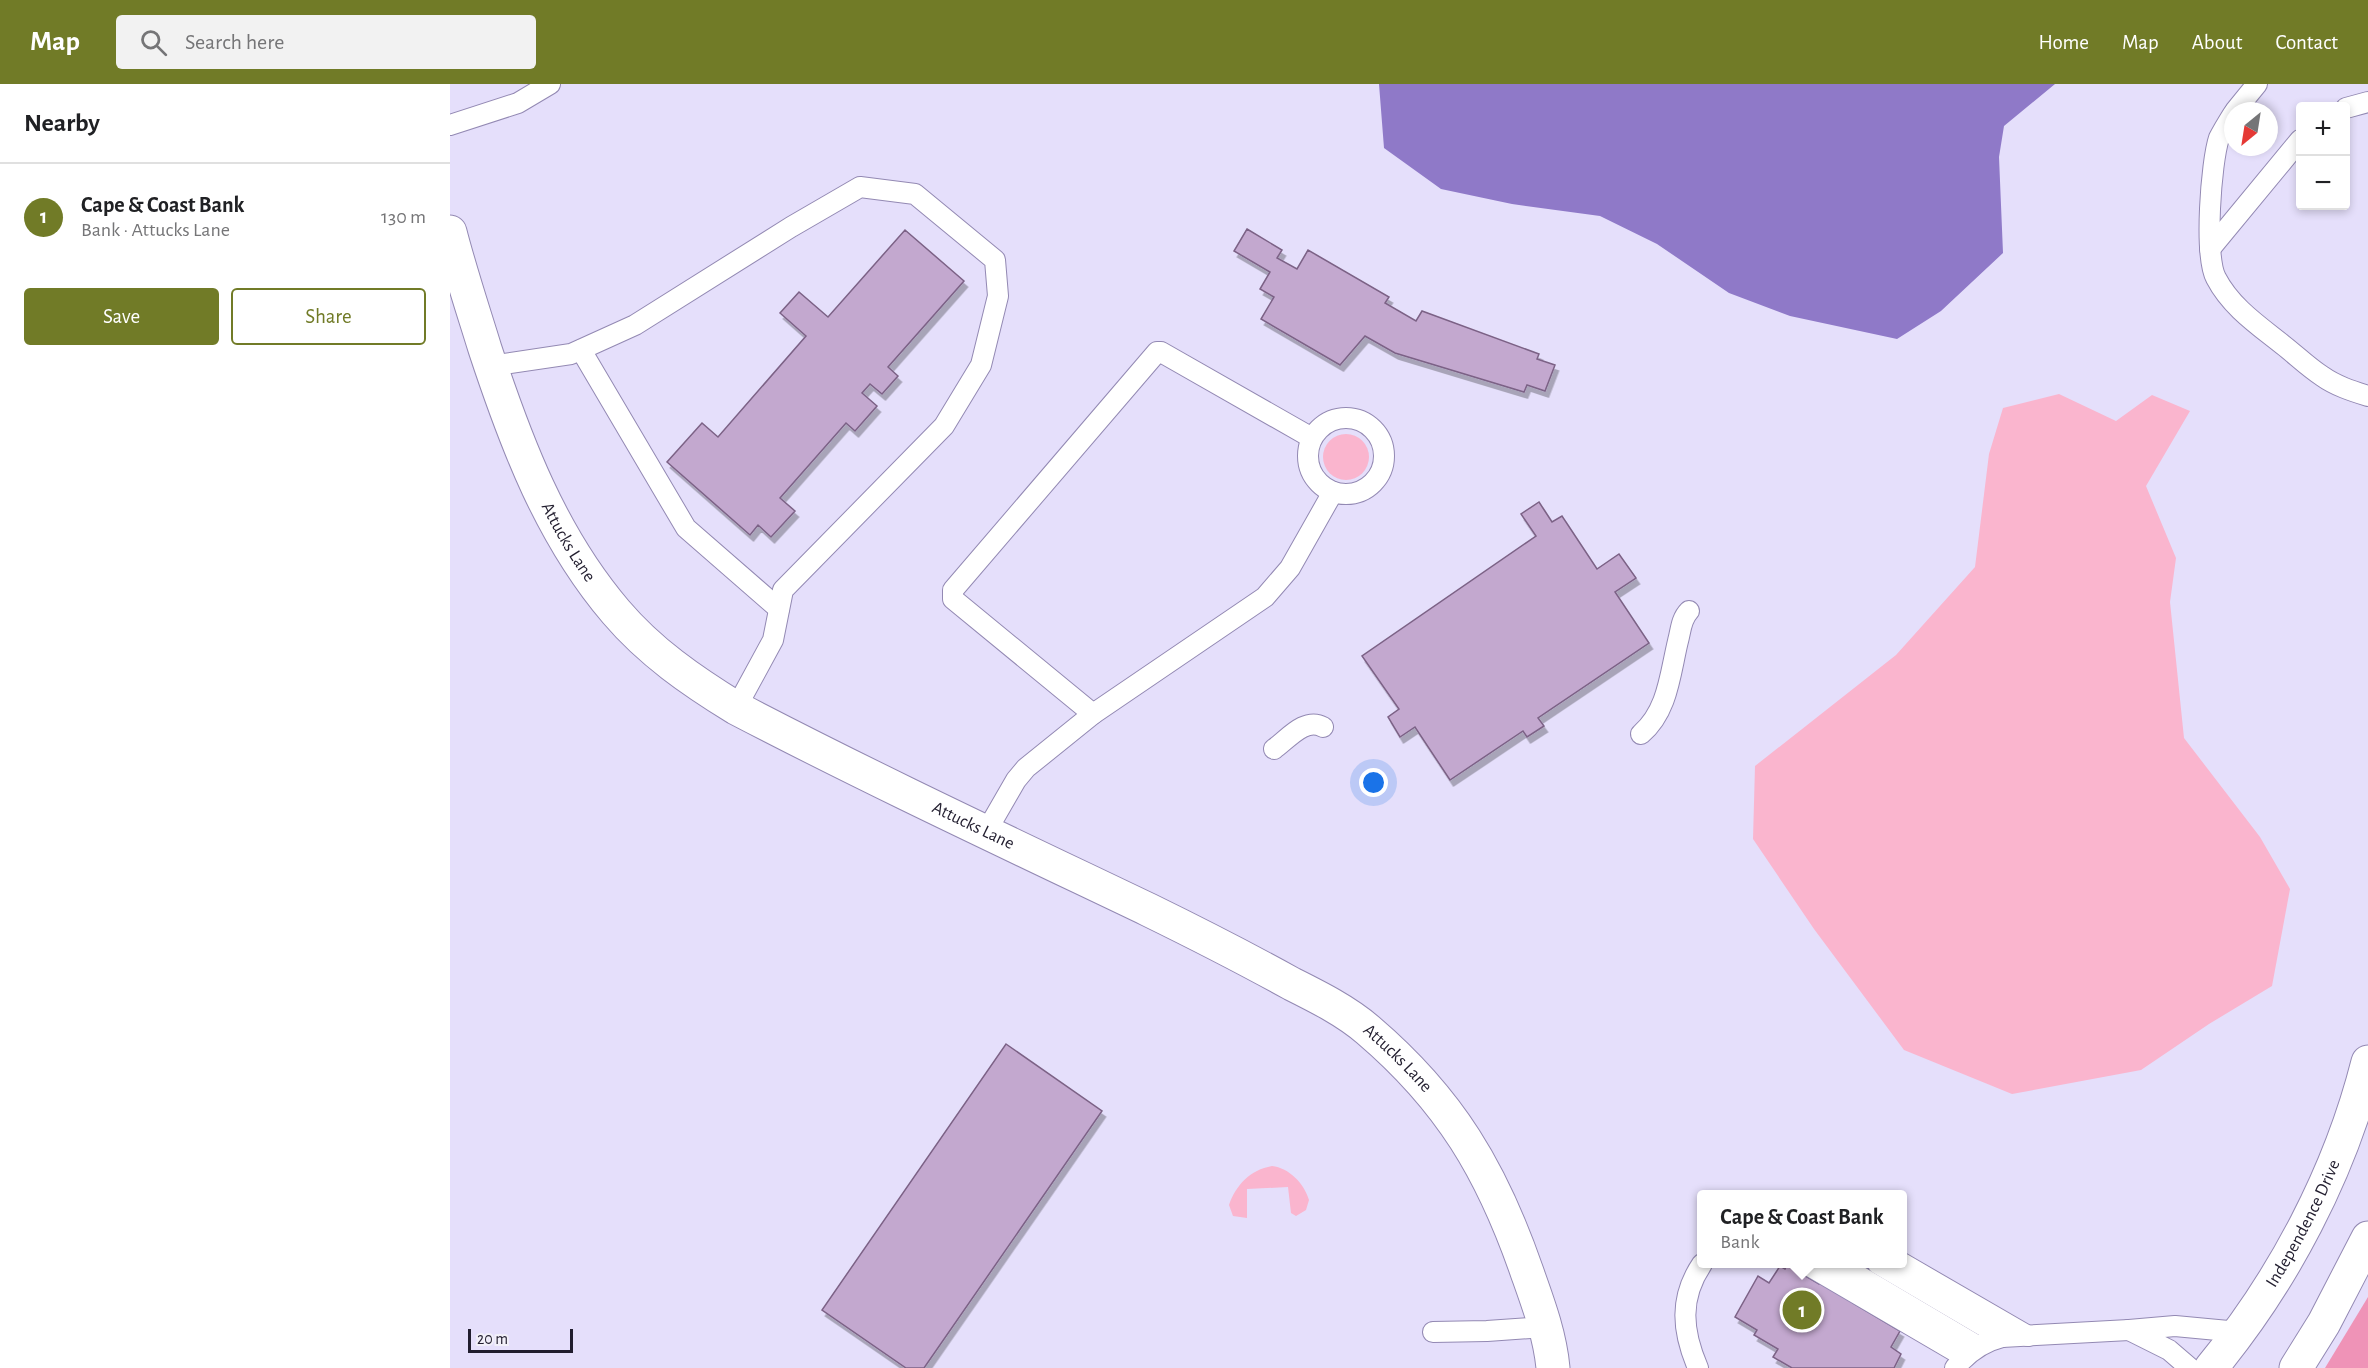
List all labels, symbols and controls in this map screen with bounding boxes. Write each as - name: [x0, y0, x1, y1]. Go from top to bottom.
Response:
- search box: [116, 15, 536, 69]
- icon: search: [137, 26, 170, 59]
- text: Map: [30, 28, 80, 56]
- text: Search here: [185, 31, 284, 53]
- text: Home: [2038, 32, 2089, 53]
- text: Map: [2122, 32, 2159, 53]
- text: About: [2192, 32, 2242, 53]
- text: Contact: [2275, 32, 2338, 53]
- north arrow: [2224, 102, 2278, 156]
- map controls: [2296, 102, 2350, 210]
- button: +: [2296, 102, 2350, 156]
- text: Nearby: [24, 110, 100, 136]
- button: −: [2296, 156, 2350, 210]
- text: Cape & Coast Bank: [81, 194, 244, 216]
- text: 1: [40, 207, 47, 227]
- text: 130 m: [381, 207, 426, 227]
- text: Bank · Attucks Lane: [81, 220, 230, 240]
- button: Save: [24, 288, 219, 345]
- button: Share: [231, 288, 426, 345]
- street label: Attucks Lane: [538, 500, 598, 585]
- your location: [1359, 768, 1388, 797]
- street label: Attucks Lane: [929, 799, 1017, 853]
- street label: Attucks Lane: [1360, 1021, 1435, 1096]
- street label: Independence Drive: [2263, 1157, 2344, 1291]
- popup: [1697, 1190, 1907, 1268]
- text: Cape & Coast Bank: [1720, 1206, 1884, 1228]
- text: Bank: [1720, 1232, 1760, 1252]
- pin: 1: [1782, 1288, 1822, 1332]
- scale bar: [468, 1326, 573, 1354]
- text: 20 m: [477, 1331, 508, 1347]

